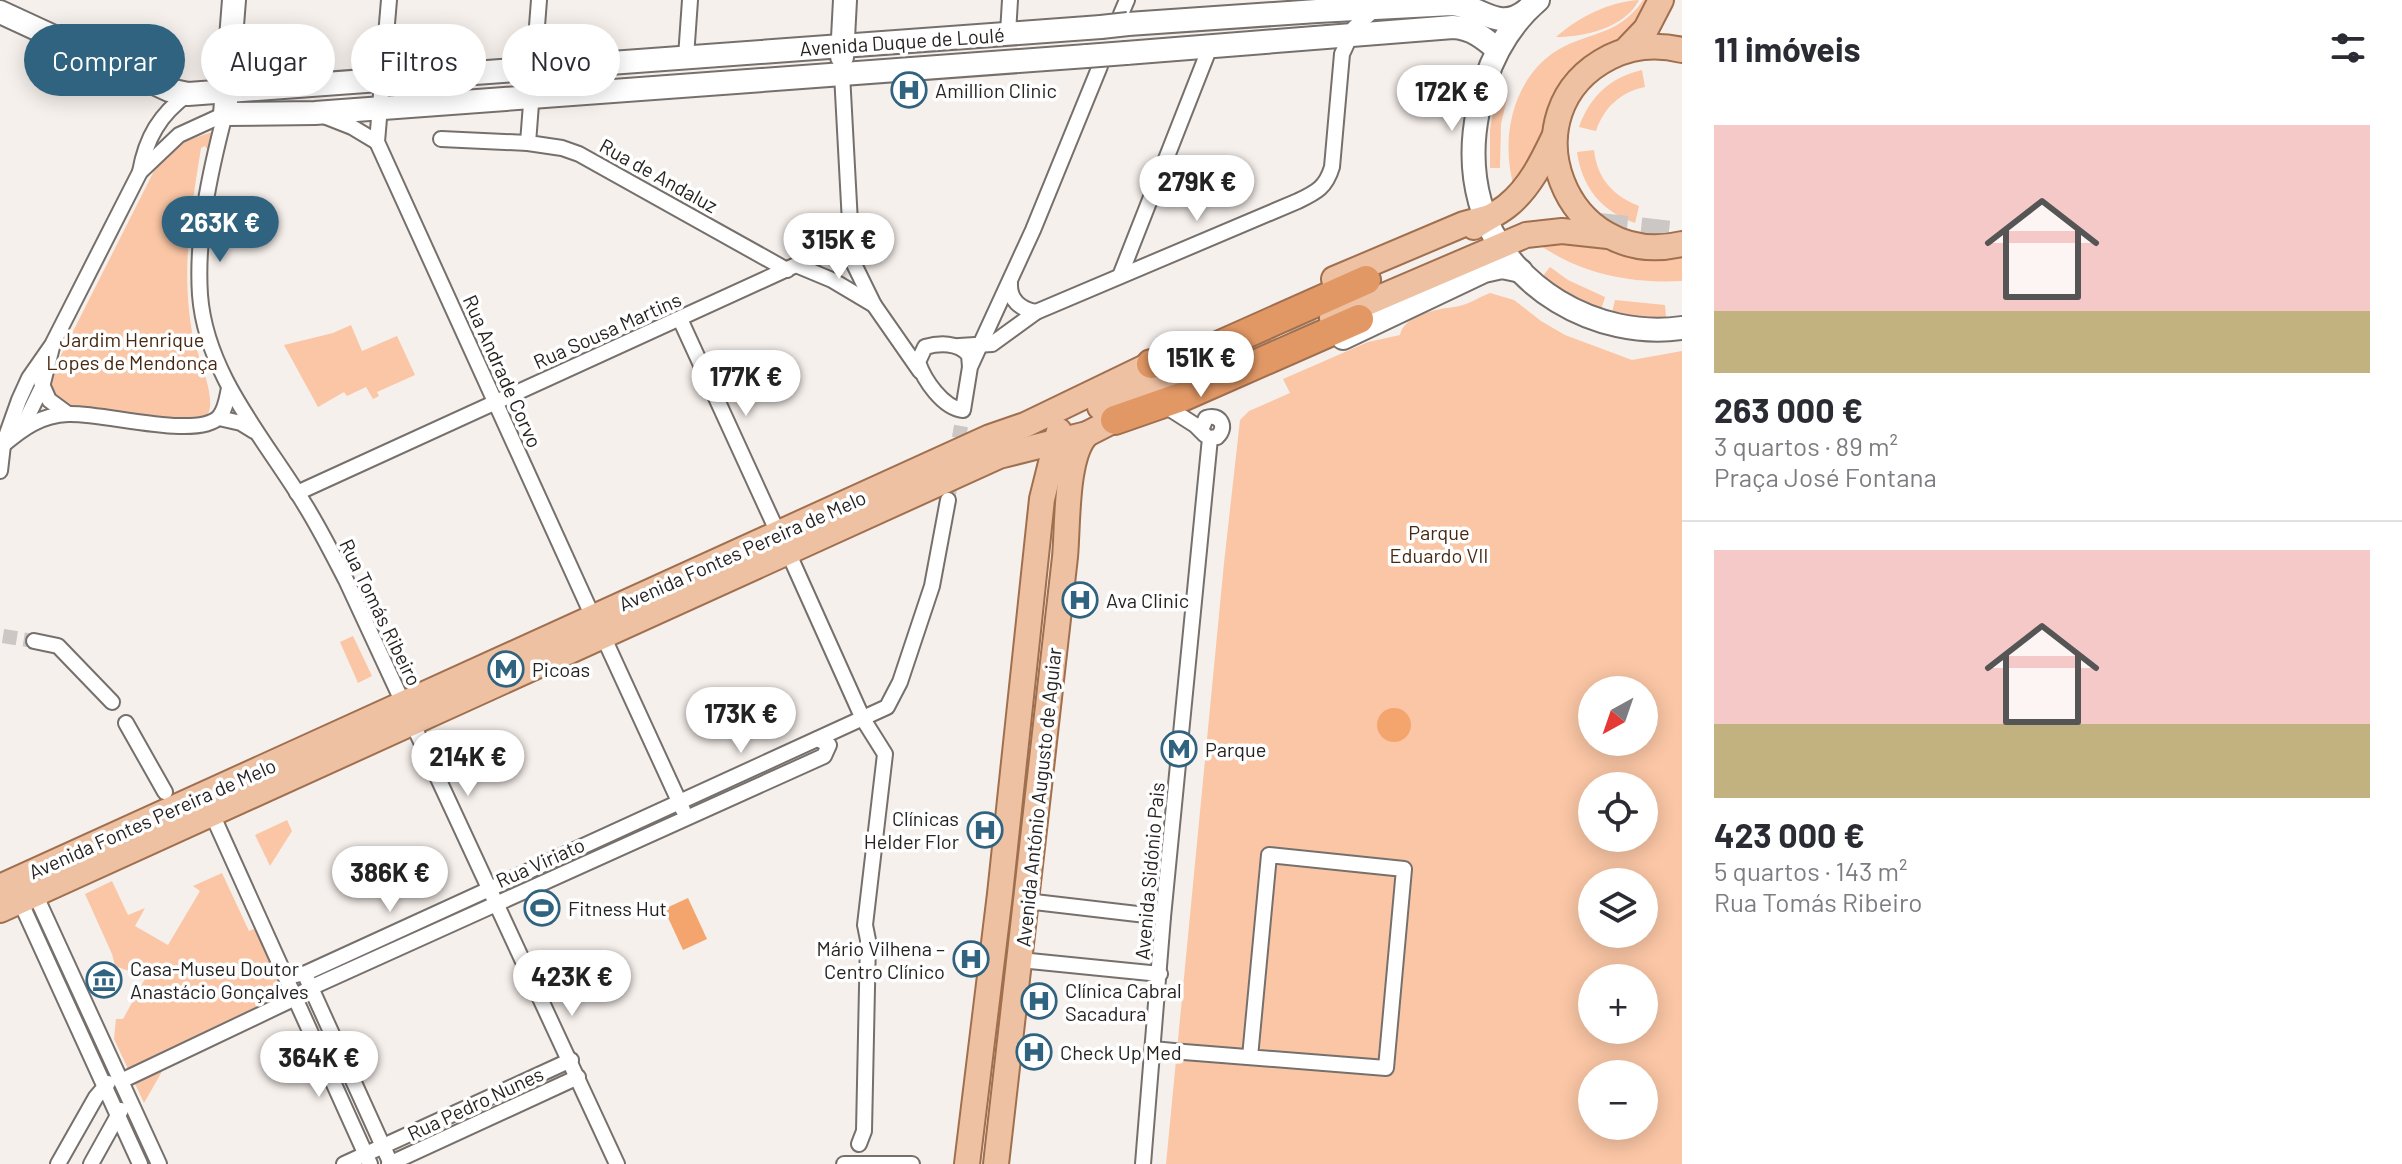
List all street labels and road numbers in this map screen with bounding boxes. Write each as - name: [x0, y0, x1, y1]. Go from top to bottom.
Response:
- street label: Avenida Duque de Loulé: [799, 22, 1005, 60]
- street label: Rua de Andaluz: [596, 133, 722, 217]
- street label: Rua Sousa Martins: [529, 287, 685, 373]
- street label: Rua Andrade Corvo: [459, 291, 547, 451]
- street label: Avenida Fontes Pereira de Melo: [615, 484, 869, 616]
- street label: Rua Tomás Ribeiro: [335, 535, 427, 689]
- street label: Avenida António Augusto de Aguiar: [1010, 646, 1066, 948]
- street label: Avenida Fontes Pereira de Melo: [25, 752, 279, 884]
- street label: Avenida Sidónio Pais: [1129, 781, 1169, 961]
- street label: Rua Viriato: [492, 832, 588, 892]
- street label: Rua Pedro Nunes: [403, 1061, 547, 1145]

